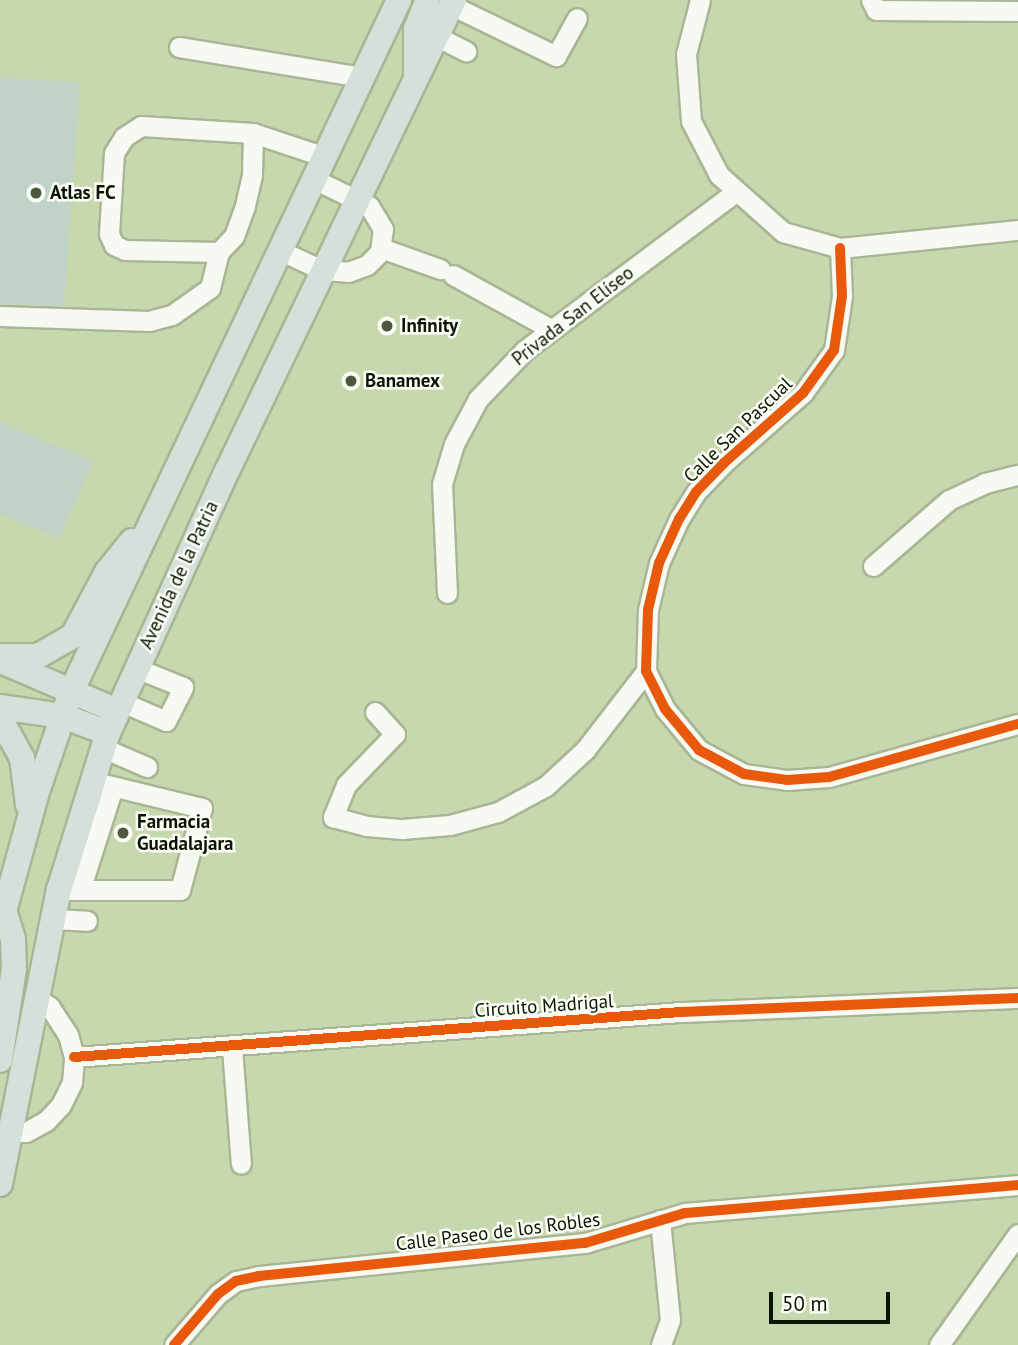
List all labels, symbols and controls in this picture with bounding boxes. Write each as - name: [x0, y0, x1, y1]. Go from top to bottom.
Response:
- place label: Atlas FC: [50, 182, 116, 204]
- marker: Atlas FC: [28, 185, 44, 201]
- street label: Privada San Elíseo: [508, 261, 638, 371]
- place label: Infinity: [401, 315, 458, 337]
- marker: Infinity: [379, 318, 395, 334]
- place label: Banamex: [365, 370, 440, 392]
- marker: Banamex: [343, 373, 359, 389]
- street label: Calle San Pascual: [679, 373, 797, 487]
- street label: Avenida de la Patria: [135, 497, 223, 653]
- place label: Farmacia Guadalajara: [137, 811, 234, 855]
- marker: Farmacia Guadalajara: [115, 825, 131, 841]
- street label: Circuito Madrigal: [474, 990, 614, 1022]
- street label: Calle Paseo de los Robles: [395, 1208, 601, 1256]
- scale bar: [773, 1278, 894, 1322]
- text: 50 m: [782, 1290, 828, 1317]

